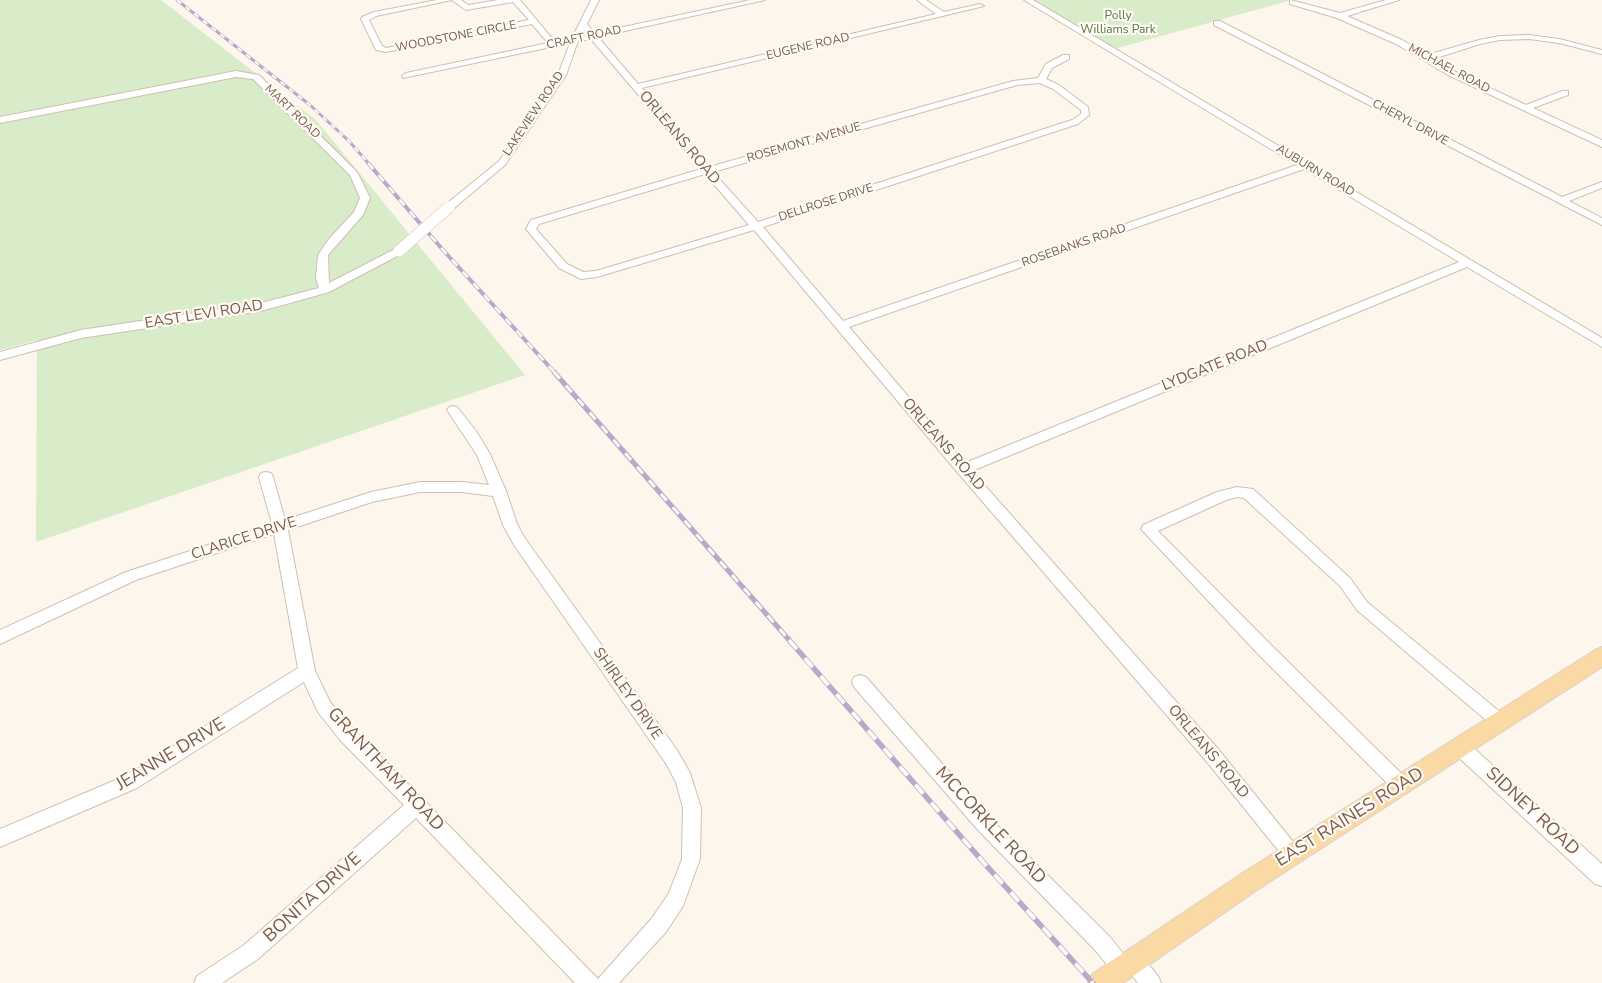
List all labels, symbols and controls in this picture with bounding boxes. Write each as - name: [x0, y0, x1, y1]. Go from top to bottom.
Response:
- park label: Polly Williams Park: [1080, 9, 1156, 37]
- street label: WOODSTONE CIRCLE: [394, 18, 518, 56]
- street label: CRAFT ROAD: [545, 23, 623, 53]
- street label: EUGENE ROAD: [765, 30, 851, 64]
- street label: MICHAEL ROAD: [1406, 41, 1492, 97]
- street label: LAKEVIEW ROAD: [500, 69, 568, 159]
- street label: MART ROAD: [261, 82, 323, 142]
- street label: ORLEANS ROAD: [635, 88, 723, 188]
- street label: CHERYL DRIVE: [1369, 97, 1451, 149]
- street label: ROSEMONT AVENUE: [745, 120, 863, 166]
- street label: AUBURN ROAD: [1273, 142, 1357, 200]
- street label: DELLROSE DRIVE: [777, 181, 875, 225]
- street label: ROSEBANKS ROAD: [1020, 221, 1128, 271]
- street label: EAST LEVI ROAD: [144, 297, 264, 333]
- street label: LYDGATE ROAD: [1160, 337, 1270, 395]
- street label: ORLEANS ROAD: [898, 395, 988, 495]
- street label: CLARICE DRIVE: [189, 514, 299, 564]
- street label: SHIRLEY DRIVE: [589, 645, 665, 743]
- street label: ORLEANS ROAD: [1164, 702, 1252, 802]
- street label: GRANTHAM ROAD: [322, 704, 448, 836]
- street label: JEANNE DRIVE: [112, 714, 230, 796]
- street label: MCCORKLE ROAD: [930, 763, 1050, 889]
- street label: SIDNEY ROAD: [1481, 763, 1583, 861]
- street label: EAST RAINES ROAD: [1272, 764, 1428, 872]
- street label: BONITA DRIVE: [260, 848, 366, 948]

